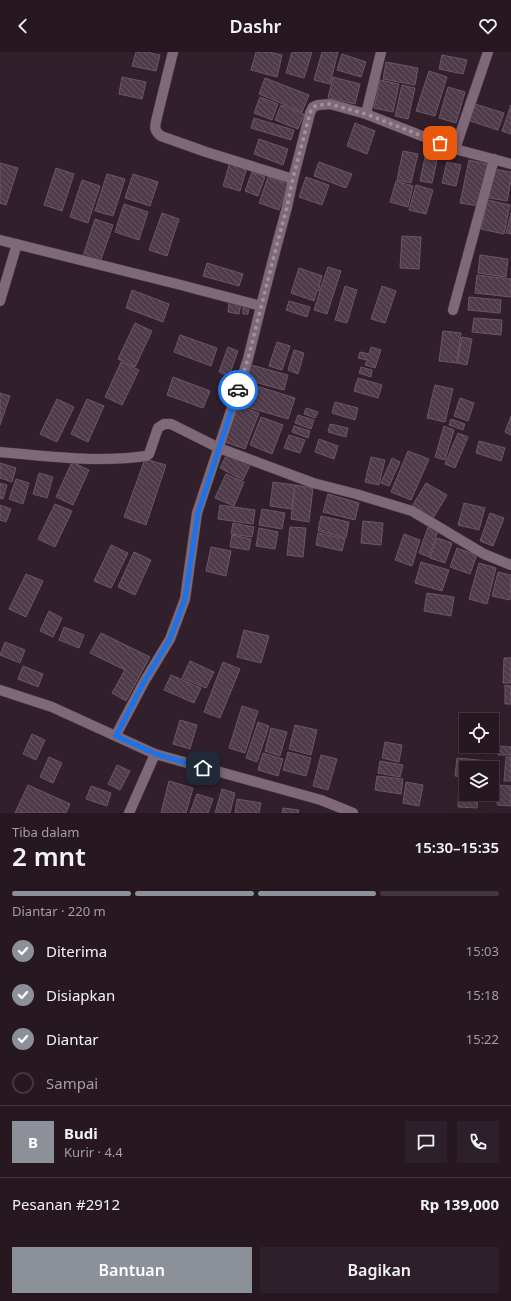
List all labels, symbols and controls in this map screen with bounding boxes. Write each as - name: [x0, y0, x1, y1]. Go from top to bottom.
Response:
- text: Dashr: [230, 14, 281, 38]
- icon: back: [12, 15, 34, 37]
- icon: heart: [477, 15, 499, 37]
- pin: [423, 126, 457, 160]
- icon: bag: [429, 132, 451, 154]
- courier: [218, 370, 258, 410]
- icon: car: [227, 379, 249, 401]
- map controls: [459, 713, 499, 801]
- button: locate: [459, 713, 499, 753]
- pin: [186, 751, 220, 785]
- icon: home: [192, 757, 214, 779]
- button: layers: [459, 761, 499, 801]
- text: Tiba dalam: [12, 823, 79, 841]
- text: 15:30–15:35: [415, 837, 499, 857]
- text: 2 mnt: [12, 838, 86, 874]
- text: Diantar · 220 m: [12, 902, 106, 920]
- icon: check: [12, 940, 34, 962]
- text: Diterima: [46, 941, 107, 961]
- text: 15:03: [466, 942, 499, 960]
- icon: check: [12, 984, 34, 1006]
- text: Disiapkan: [46, 985, 115, 1005]
- text: 15:18: [466, 986, 499, 1004]
- icon: check: [12, 1028, 34, 1050]
- text: Diantar: [46, 1029, 99, 1049]
- text: 15:22: [466, 1030, 499, 1048]
- text: Sampai: [46, 1073, 98, 1093]
- button: chat: [405, 1121, 447, 1163]
- button: phone: [457, 1121, 499, 1163]
- text: Budi: [64, 1123, 98, 1143]
- text: B: [28, 1132, 38, 1152]
- text: Kurir · 4.4: [64, 1143, 123, 1161]
- text: Pesanan #2912: [12, 1194, 120, 1214]
- text: Rp 139,000: [420, 1194, 499, 1214]
- button: Bantuan: [12, 1247, 252, 1293]
- button: Bagikan: [260, 1247, 499, 1293]

